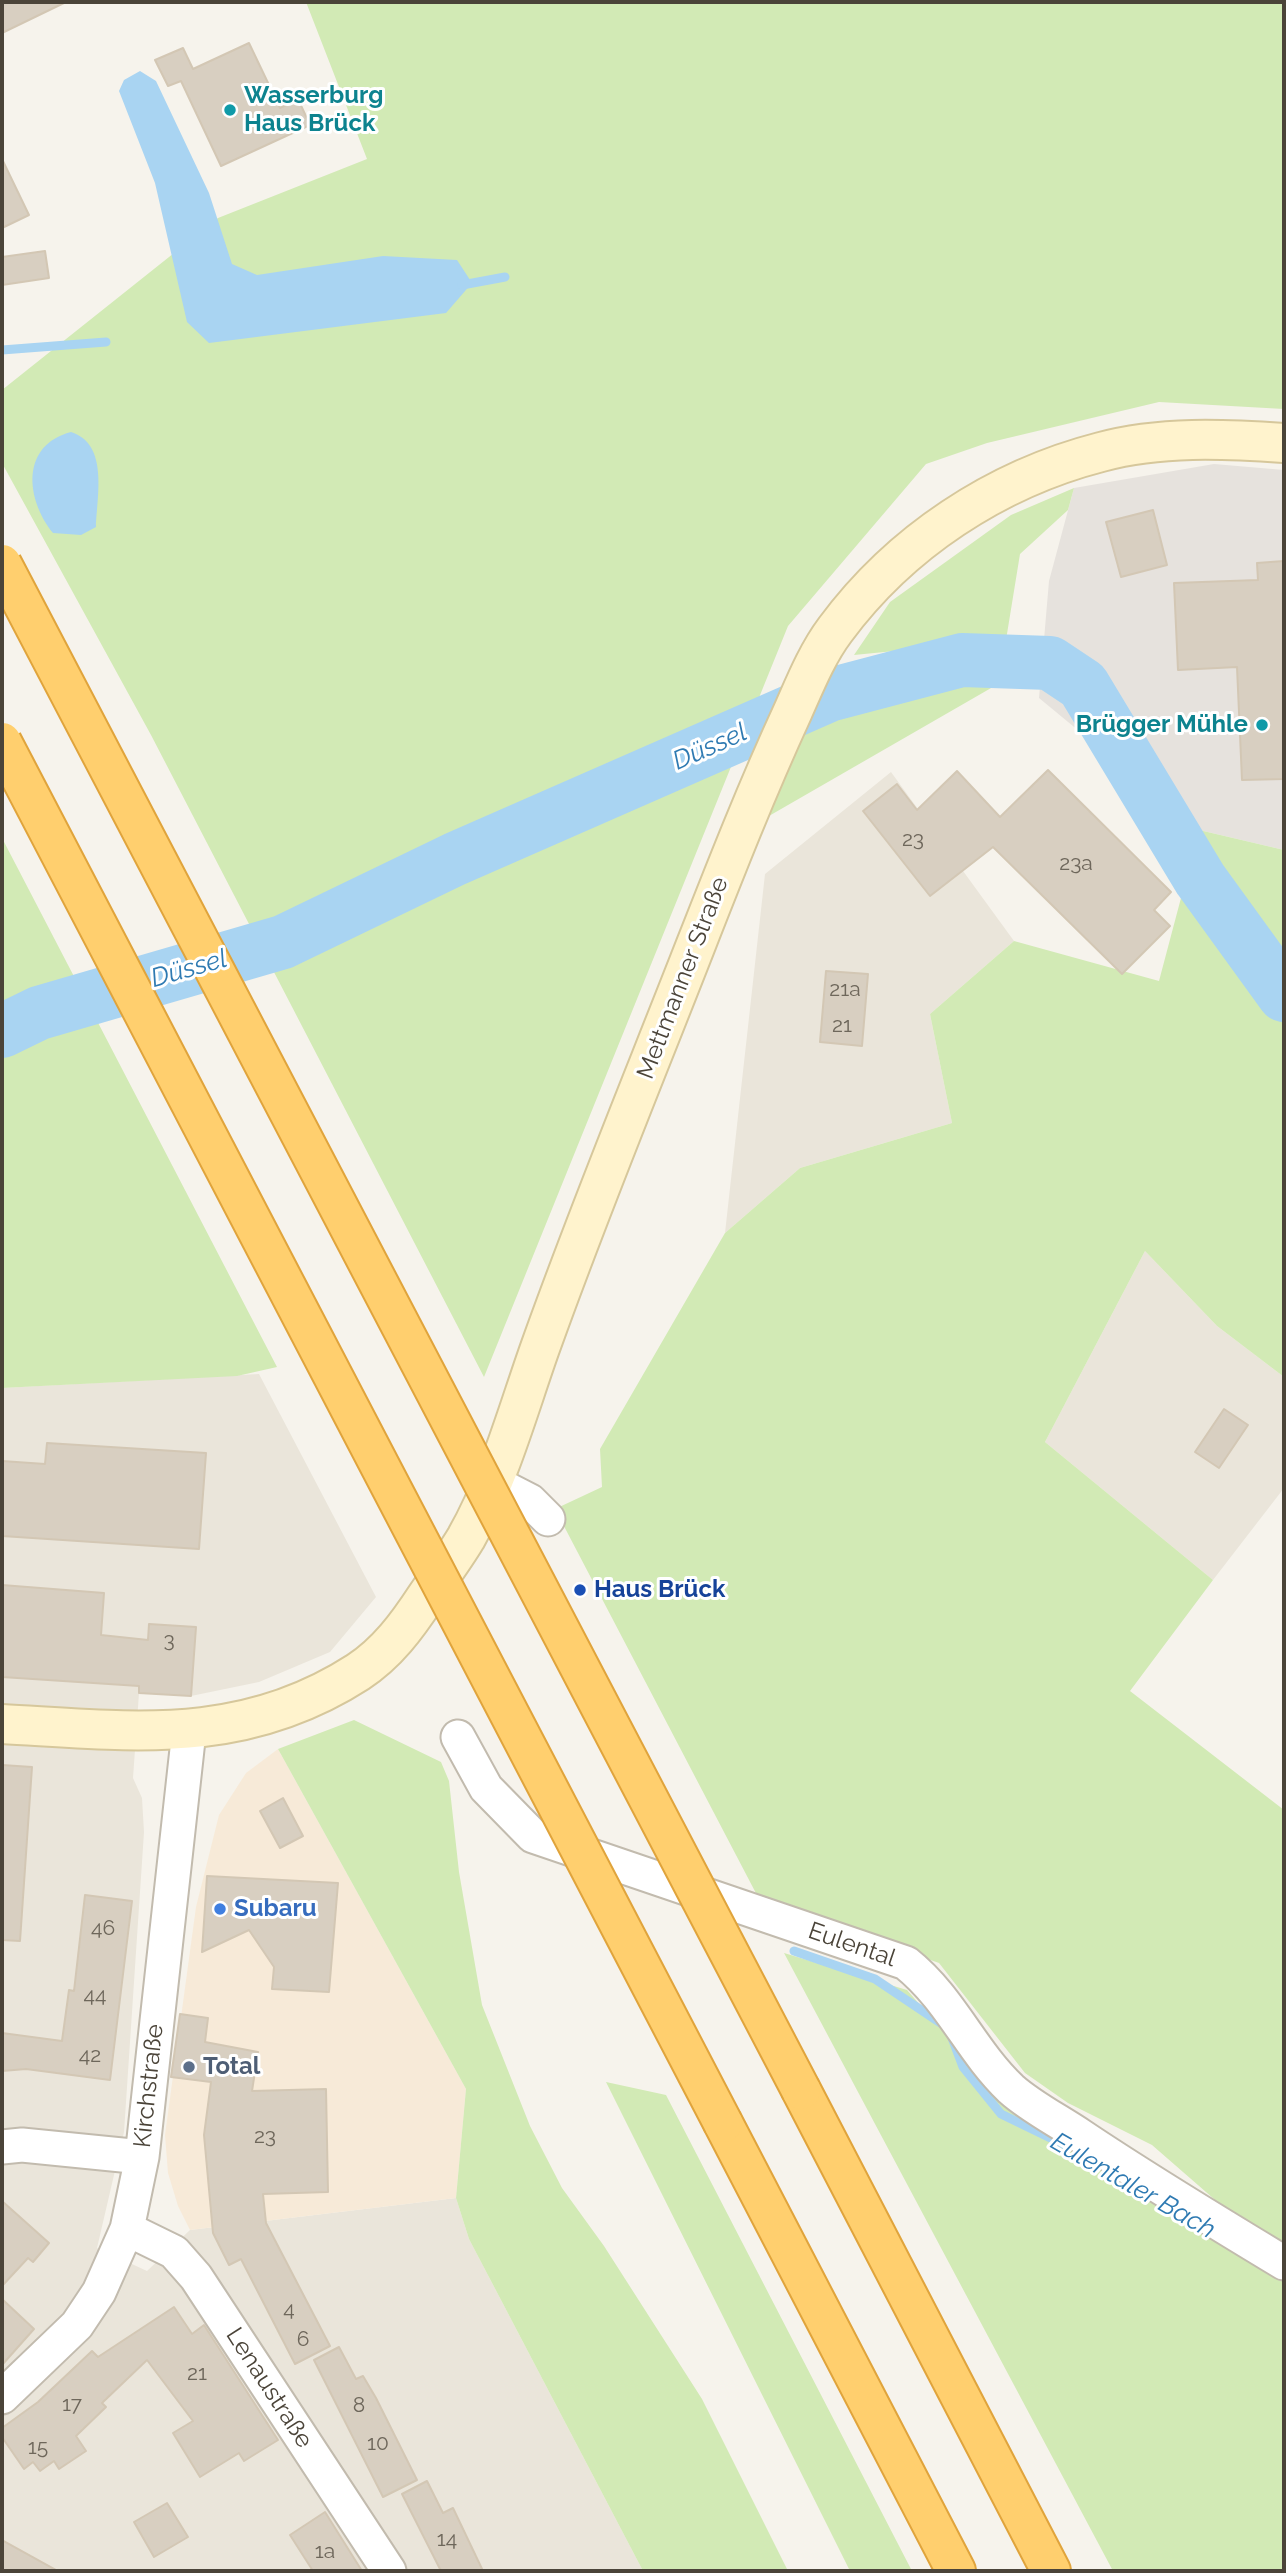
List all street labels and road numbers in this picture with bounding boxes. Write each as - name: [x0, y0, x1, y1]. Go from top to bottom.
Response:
- street label: Mettmanner Straße: [631, 873, 735, 1083]
- street label: Eulental: [804, 1917, 900, 1973]
- street label: Kirchstraße: [128, 2023, 170, 2149]
- street label: Lenaustraße: [219, 2322, 319, 2454]

